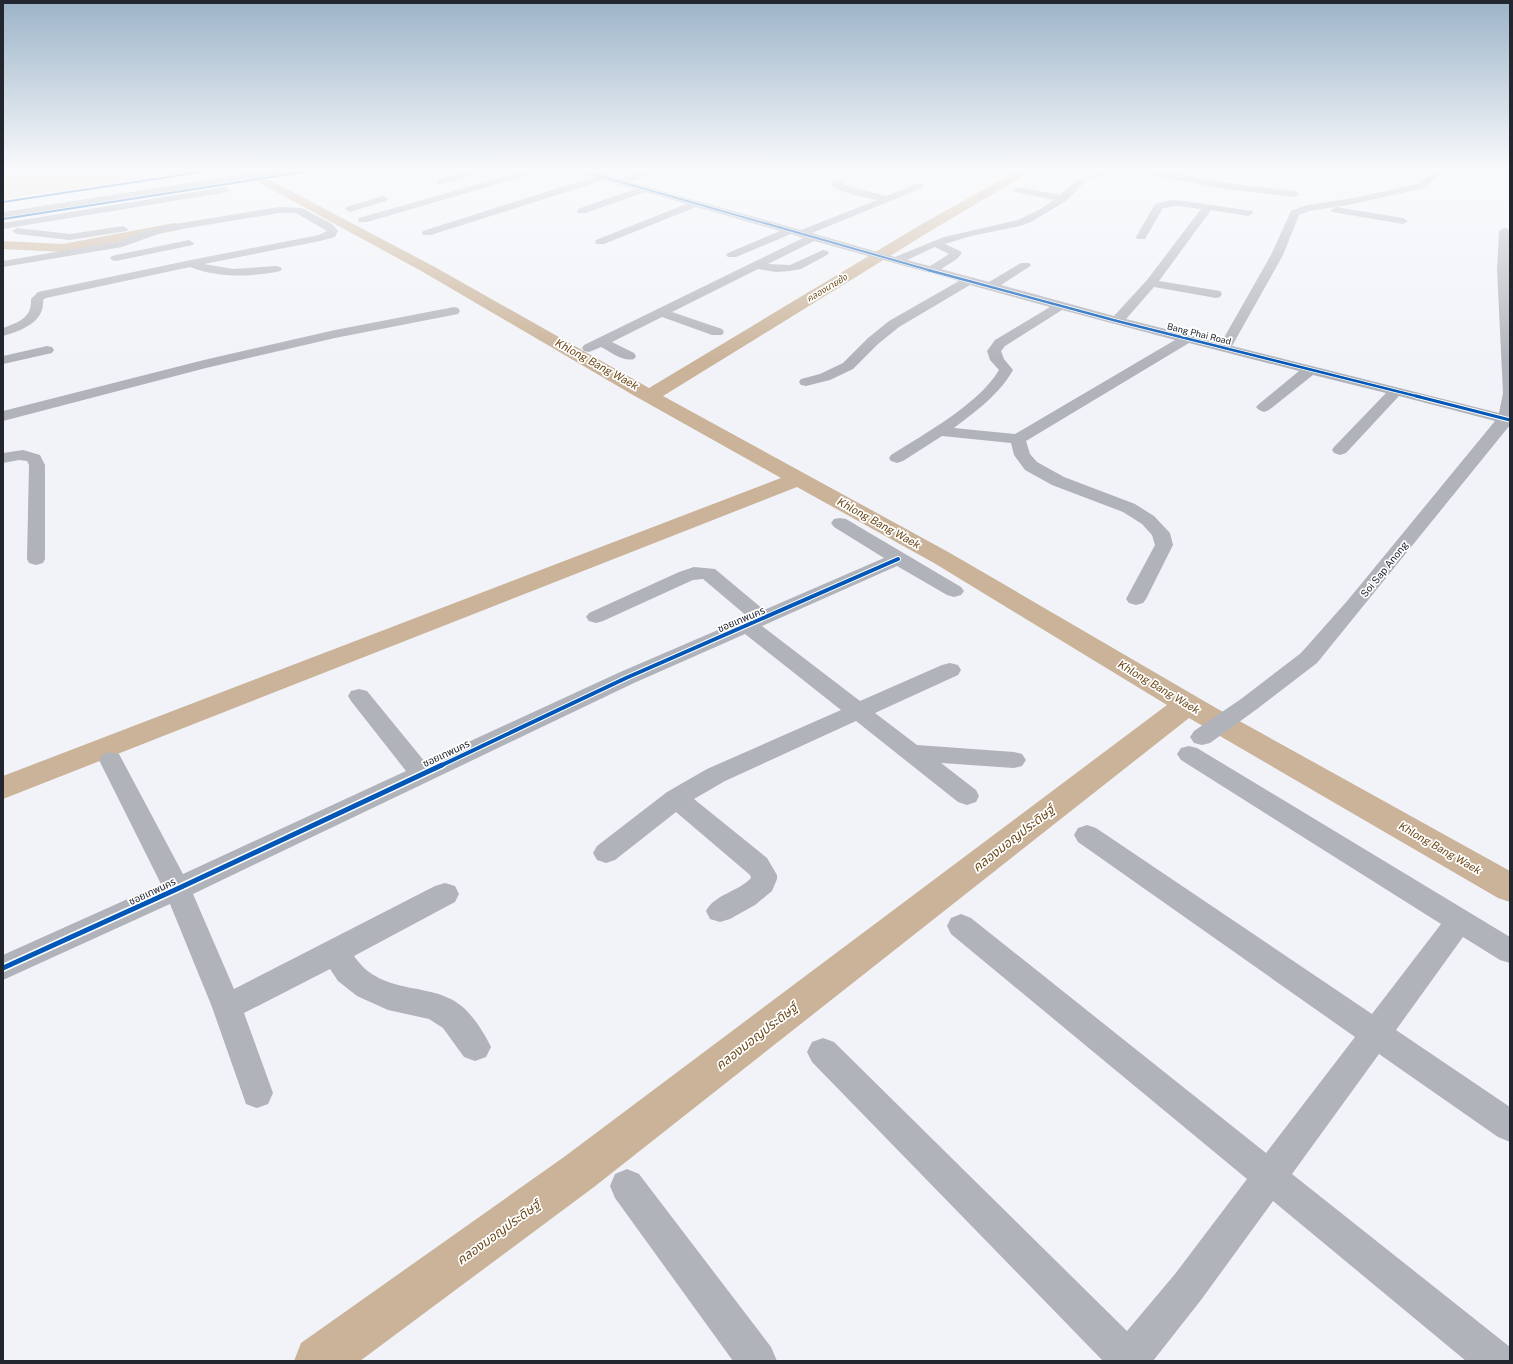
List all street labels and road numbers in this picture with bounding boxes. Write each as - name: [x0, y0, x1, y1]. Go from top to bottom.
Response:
- street label: Bang Phai Road: [1166, 320, 1232, 347]
- street label: Soi Sap Anong: [1358, 539, 1410, 599]
- street label: ซอยเทพนคร: [715, 604, 767, 634]
- street label: ซอยเทพนคร: [421, 737, 471, 769]
- street label: ซอยเทพนคร: [127, 875, 177, 907]

